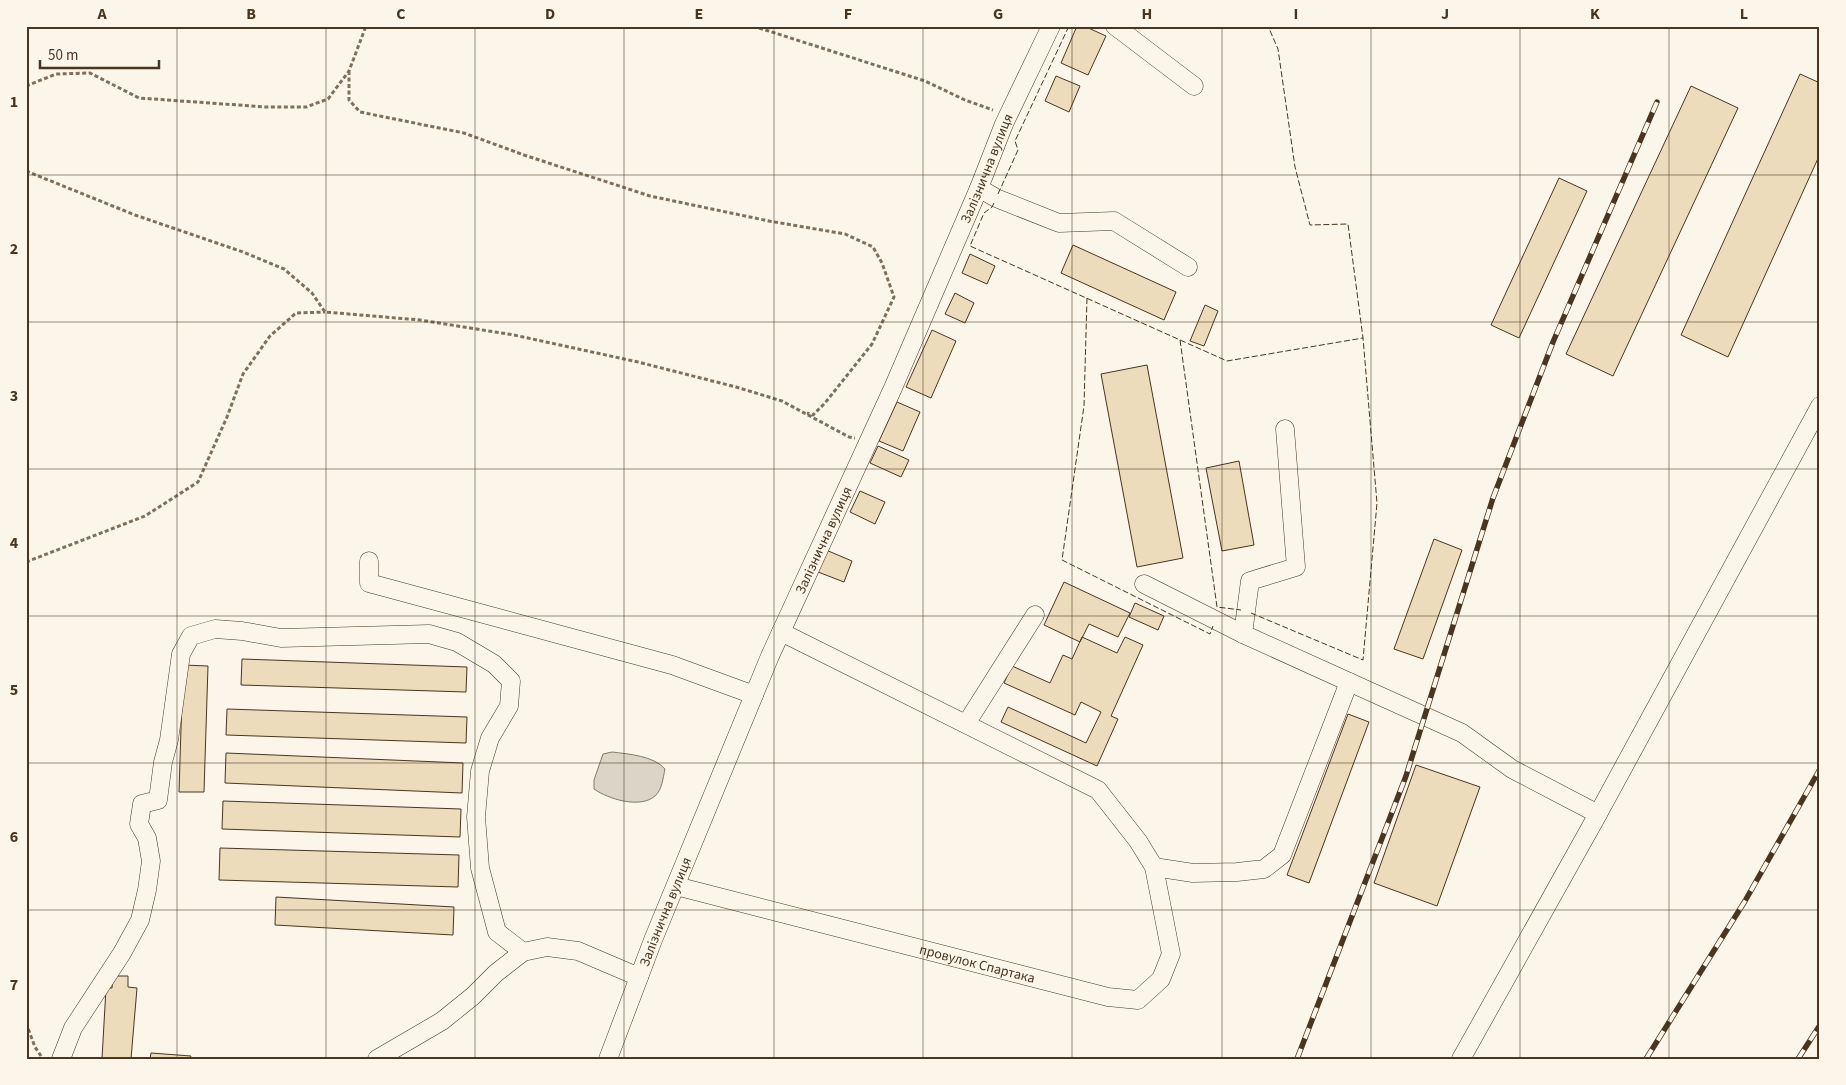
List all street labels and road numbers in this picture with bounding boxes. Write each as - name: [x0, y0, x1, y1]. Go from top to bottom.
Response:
- street label: Залізнична вулиця: [956, 111, 1019, 227]
- street label: Залізнична вулиця: [791, 483, 858, 598]
- street label: Залізнична вулиця: [635, 854, 697, 970]
- street label: провулок Спартака: [917, 940, 1037, 989]

